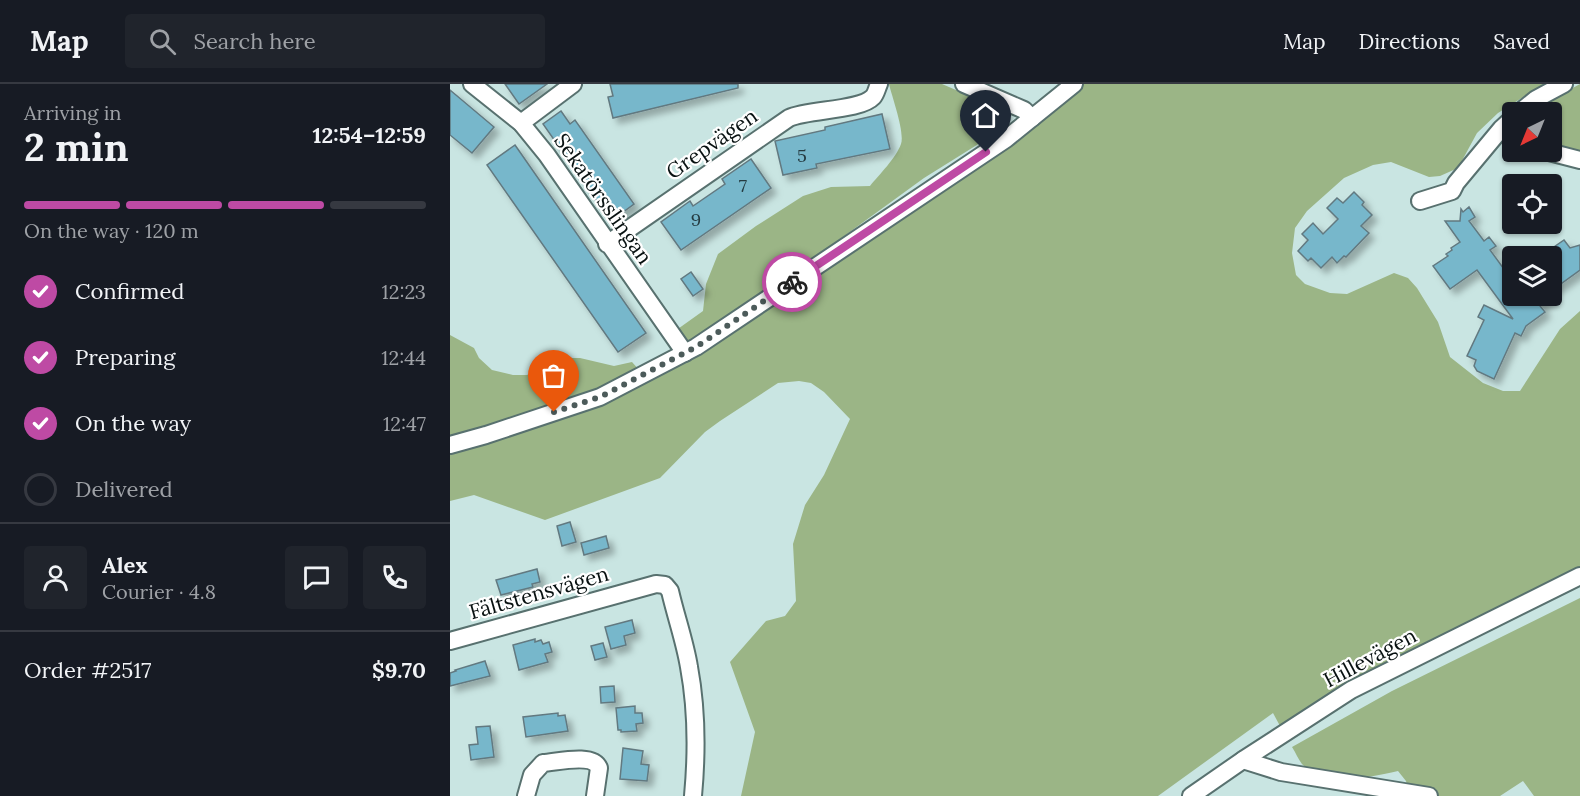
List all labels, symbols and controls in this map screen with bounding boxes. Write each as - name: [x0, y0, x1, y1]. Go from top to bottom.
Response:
- search box: [125, 14, 545, 68]
- text: Map: [30, 23, 89, 59]
- icon: search: [146, 25, 179, 58]
- text: Search here: [194, 27, 316, 55]
- text: Map: [1283, 28, 1326, 55]
- text: Directions: [1359, 28, 1460, 55]
- text: Saved: [1493, 28, 1550, 55]
- pin: [960, 90, 1011, 152]
- icon: home: [969, 99, 1002, 132]
- text: Arriving in: [24, 100, 121, 125]
- street label: Grepvägen: [661, 102, 763, 185]
- north arrow: [1502, 102, 1562, 162]
- map controls: [1502, 102, 1562, 306]
- text: 12:54–12:59: [313, 121, 426, 149]
- text: 2 min: [24, 122, 129, 172]
- street label: Sekatörsslingan: [548, 128, 659, 270]
- house number: 5: [797, 144, 807, 167]
- house number: 7: [739, 174, 747, 197]
- button: locate: [1502, 174, 1562, 234]
- house number: 9: [691, 208, 701, 231]
- text: On the way · 120 m: [24, 218, 199, 243]
- button: layers: [1502, 246, 1562, 306]
- courier: [762, 252, 822, 312]
- icon: bike: [776, 266, 809, 299]
- icon: check: [24, 275, 57, 308]
- text: Confirmed: [75, 277, 184, 305]
- text: 12:23: [381, 279, 426, 304]
- icon: check: [24, 341, 57, 374]
- text: Preparing: [75, 343, 175, 371]
- text: 12:44: [381, 345, 426, 370]
- pin: [528, 350, 579, 412]
- icon: bag: [537, 359, 570, 392]
- icon: check: [24, 407, 57, 440]
- text: On the way: [75, 409, 191, 437]
- text: 12:47: [383, 411, 426, 436]
- text: Delivered: [75, 475, 173, 503]
- button: person: [24, 546, 87, 609]
- button: chat: [285, 546, 348, 609]
- button: phone: [363, 546, 426, 609]
- text: Alex: [102, 551, 147, 579]
- street label: Fältstensvägen: [466, 560, 612, 625]
- text: Courier · 4.8: [102, 579, 216, 604]
- street label: Hillevägen: [1319, 622, 1421, 693]
- text: Order #2517: [24, 656, 151, 684]
- text: $9.70: [372, 656, 426, 684]

